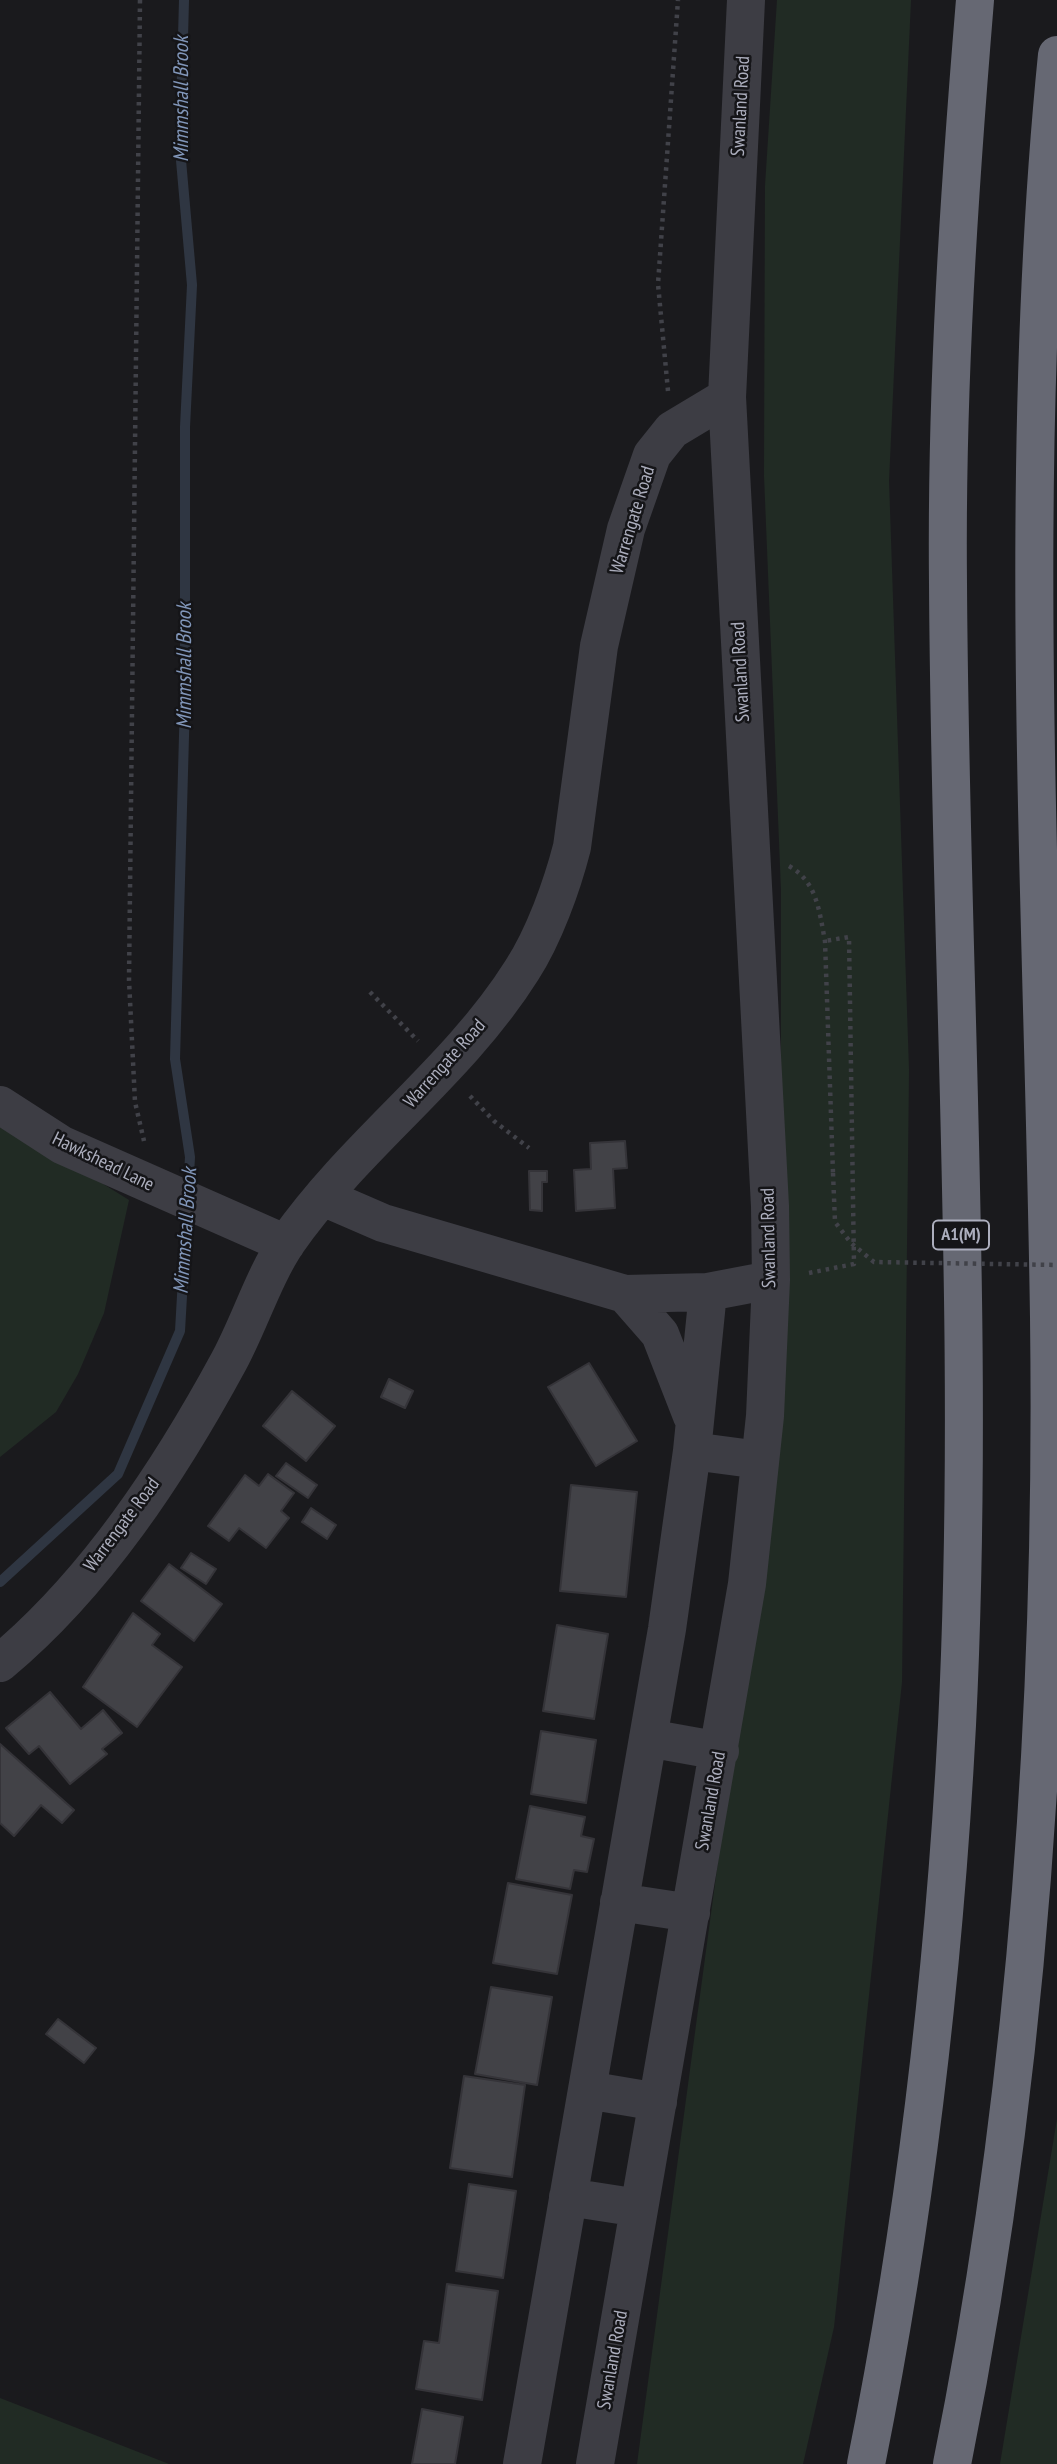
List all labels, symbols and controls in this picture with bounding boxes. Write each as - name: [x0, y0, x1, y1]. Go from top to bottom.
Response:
- water label: Mimmshall Brook: [169, 36, 195, 162]
- street label: Swanland Road: [727, 55, 755, 157]
- street label: Warrengate Road: [606, 463, 660, 577]
- water label: Mimmshall Brook: [172, 603, 198, 729]
- street label: Swanland Road: [727, 621, 755, 723]
- street label: Warrengate Road: [399, 1015, 491, 1113]
- street label: Hawkshead Lane: [48, 1128, 158, 1196]
- water label: Mimmshall Brook: [169, 1167, 203, 1295]
- street label: Swanland Road: [757, 1188, 781, 1288]
- road number: A1(M): [933, 1220, 989, 1250]
- street label: Warrengate Road: [79, 1474, 165, 1576]
- street label: Swanland Road: [691, 1750, 731, 1852]
- street label: Swanland Road: [593, 2309, 633, 2411]

